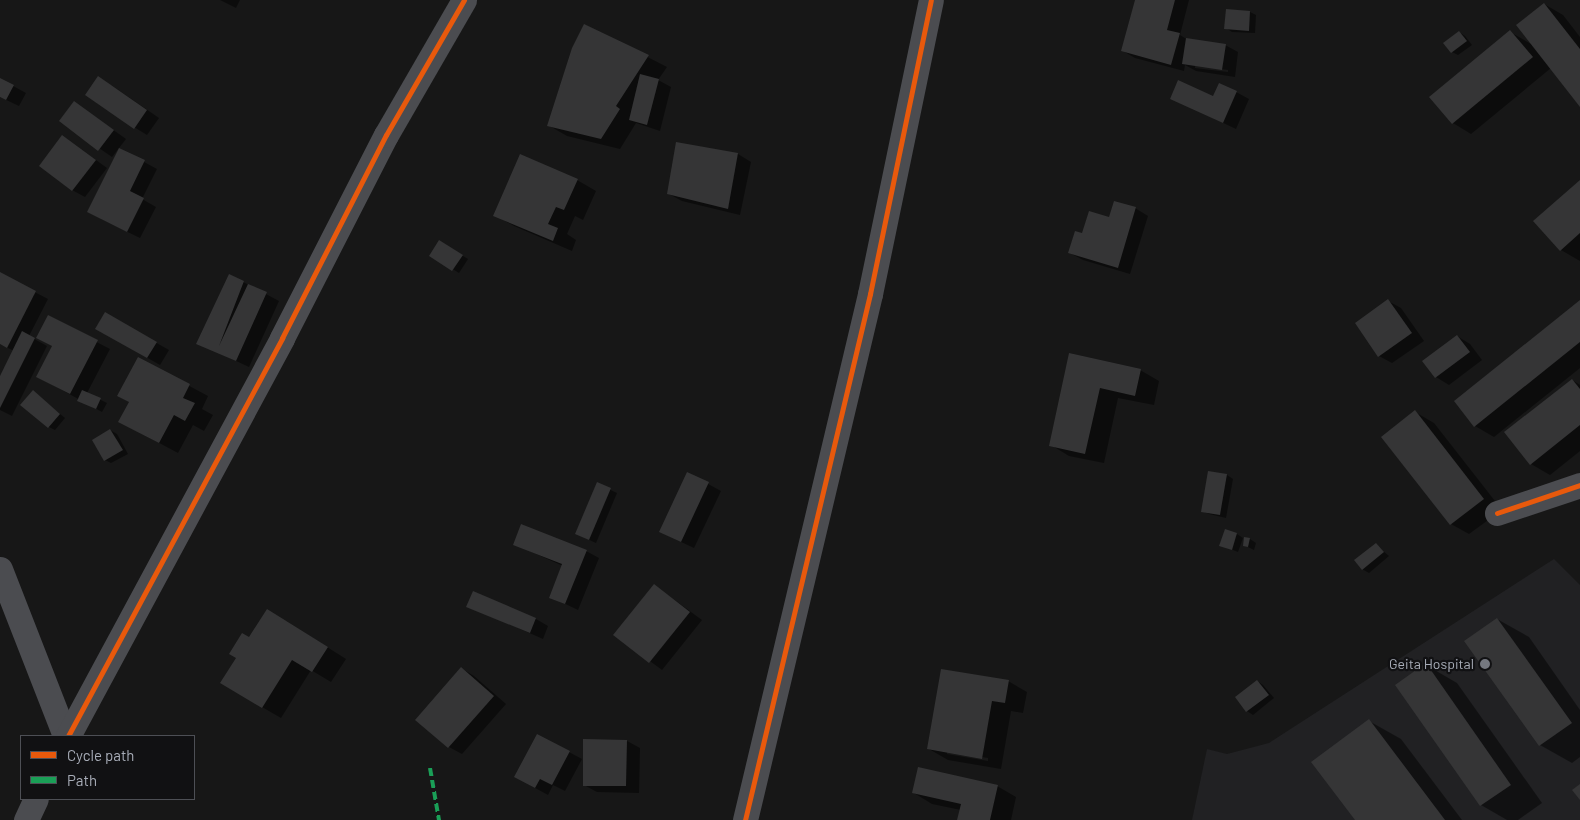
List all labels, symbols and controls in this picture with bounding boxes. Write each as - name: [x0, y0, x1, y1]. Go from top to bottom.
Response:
- place label: Geita Hospital: [1389, 656, 1474, 672]
- marker: Geita Hospital: [1478, 657, 1492, 671]
- legend: [20, 735, 195, 800]
- text: Cycle path: [67, 746, 134, 764]
- text: Path: [67, 771, 97, 789]

